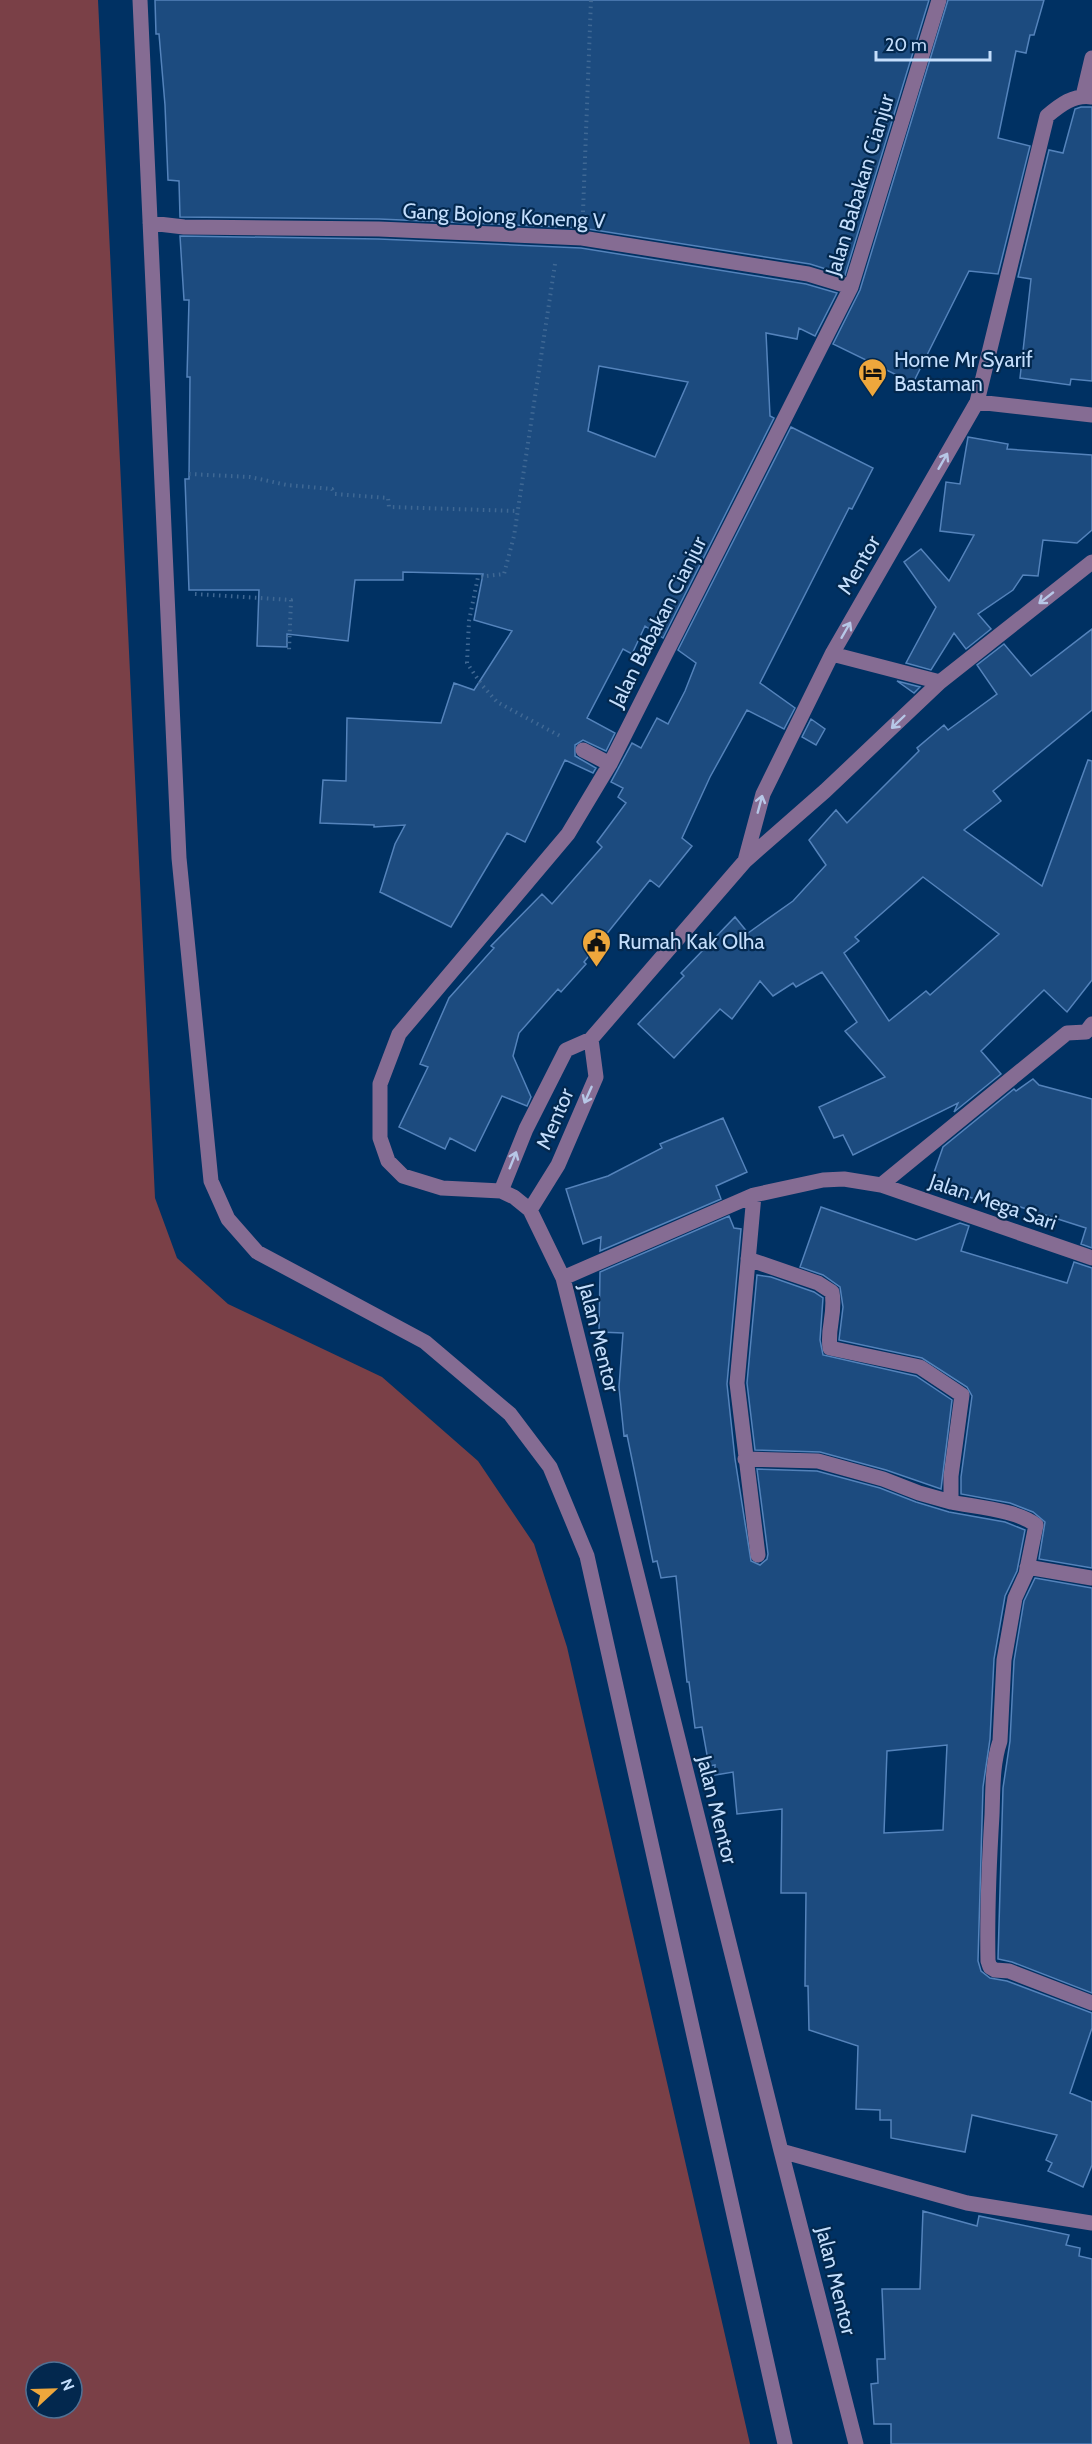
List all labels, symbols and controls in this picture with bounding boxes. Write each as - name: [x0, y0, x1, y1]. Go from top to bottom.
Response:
- scale bar: [876, 24, 990, 62]
- text: 20 m: [885, 34, 927, 56]
- street label: Jalan Babakan Cianjur: [820, 91, 900, 280]
- street label: Gang Bojong Koneng V: [402, 198, 606, 234]
- place label: Home Mr Syarif Bastaman: [894, 347, 1033, 396]
- hotel icon: Home Mr Syarif Bastaman: [857, 356, 889, 398]
- one-way arrow: [937, 453, 949, 470]
- street label: Mentor: [832, 530, 886, 599]
- street label: Jalan Babakan Cianjur: [603, 532, 713, 713]
- one-way arrow: [1038, 592, 1054, 605]
- one-way arrow: [840, 621, 852, 638]
- one-way arrow: [891, 715, 906, 729]
- one-way arrow: [755, 795, 766, 814]
- public building icon: Rumah Kak Olha: [581, 926, 613, 968]
- place label: Rumah Kak Olha: [618, 929, 765, 954]
- street label: Mentor: [530, 1084, 579, 1153]
- one-way arrow: [582, 1085, 593, 1104]
- one-way arrow: [508, 1151, 519, 1170]
- street label: Jalan Mega Sari: [925, 1168, 1060, 1235]
- street label: Jalan Mentor: [574, 1280, 625, 1395]
- street label: Jalan Mentor: [692, 1752, 743, 1867]
- street label: Jalan Mentor: [811, 2223, 862, 2338]
- north arrow: [24, 2360, 84, 2420]
- text: N: [57, 2376, 78, 2393]

